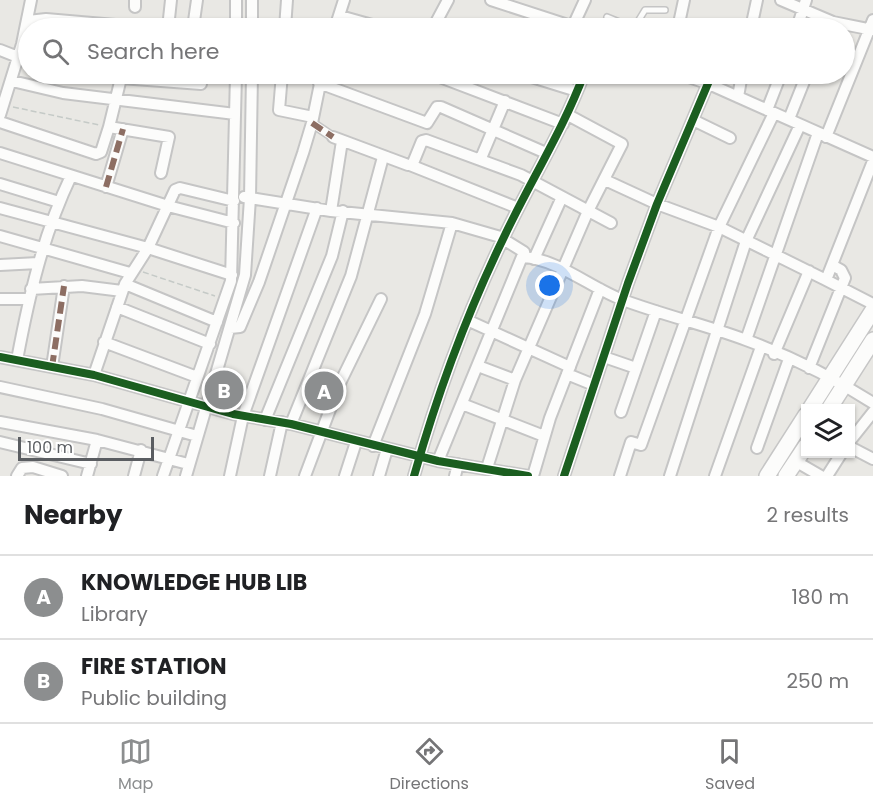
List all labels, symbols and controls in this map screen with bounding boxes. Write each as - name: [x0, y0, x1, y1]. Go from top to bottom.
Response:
- search box: [18, 18, 855, 84]
- icon: search: [39, 35, 72, 68]
- text: Search here: [87, 36, 220, 67]
- your location: [535, 271, 564, 300]
- pin: B: [204, 368, 244, 412]
- pin: A: [304, 368, 344, 414]
- map controls: [801, 404, 855, 458]
- button: layers: [801, 404, 855, 458]
- scale bar: [18, 434, 154, 462]
- text: 100 m: [27, 436, 73, 459]
- text: Nearby: [24, 497, 122, 533]
- text: 2 results: [766, 501, 849, 529]
- text: KNOWLEDGE HUB LIB: [81, 567, 307, 598]
- text: A: [36, 583, 51, 611]
- text: 180 m: [791, 583, 849, 611]
- text: Library: [81, 600, 148, 628]
- text: FIRE STATION: [81, 651, 227, 682]
- text: B: [37, 667, 50, 695]
- text: 250 m: [786, 667, 849, 695]
- text: Public building: [81, 684, 227, 712]
- tab: Map: [118, 735, 153, 796]
- tab: Directions: [390, 735, 469, 796]
- tab: Saved: [705, 735, 755, 796]

